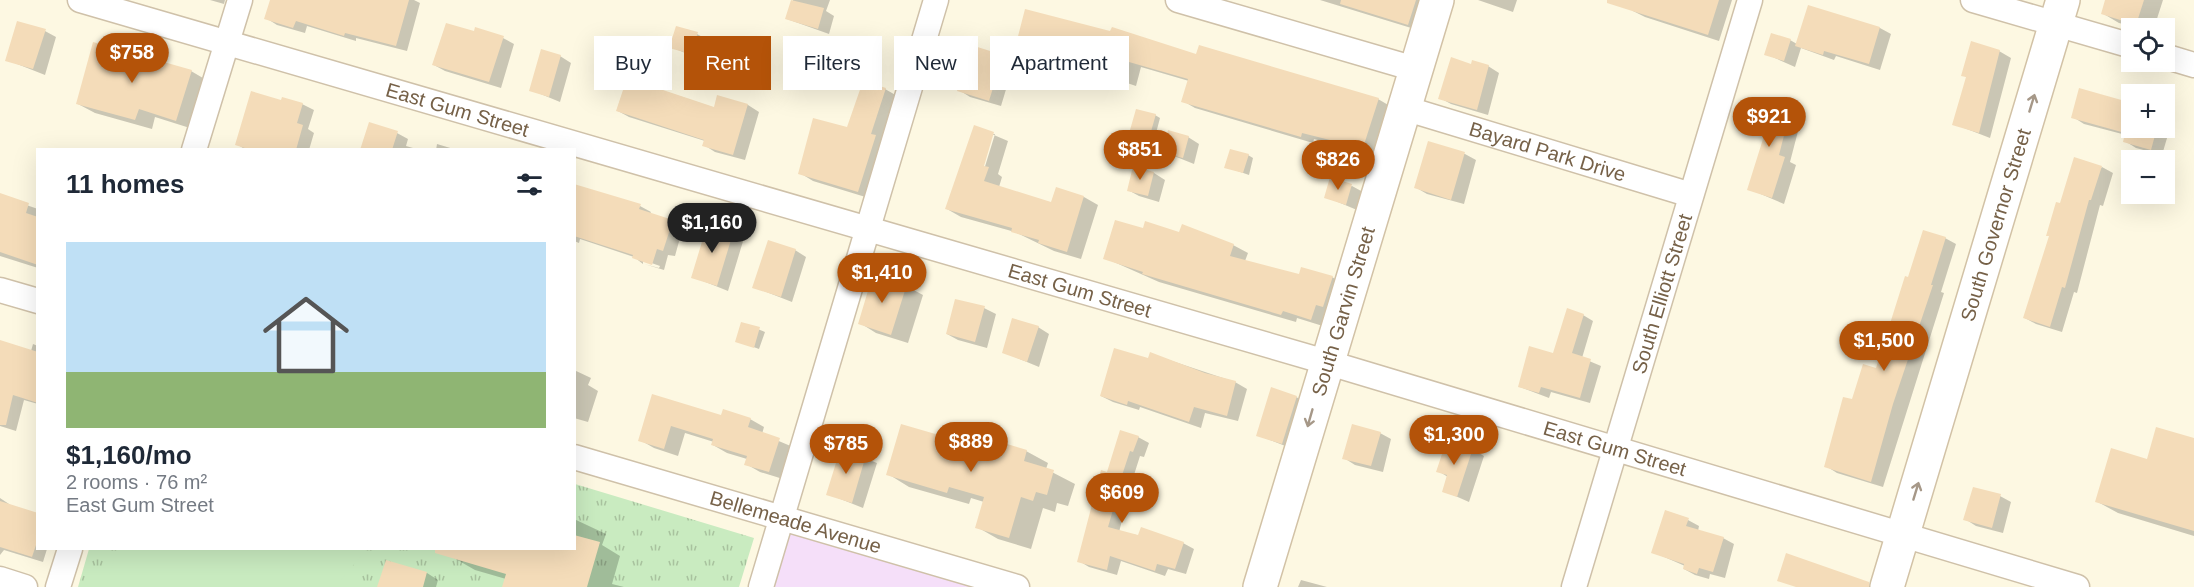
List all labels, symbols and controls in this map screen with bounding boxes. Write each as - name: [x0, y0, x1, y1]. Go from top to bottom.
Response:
- map controls: [2121, 18, 2175, 204]
- button: locate: [2121, 18, 2175, 72]
- pin: $758: [96, 33, 168, 84]
- chip: Buy: [594, 36, 672, 90]
- chip: Rent: [684, 36, 771, 90]
- chip: Filters: [783, 36, 882, 90]
- chip: New: [894, 36, 978, 90]
- chip: Apartment: [990, 36, 1129, 90]
- text: $758: [110, 41, 154, 63]
- street label: East Gum Street: [383, 78, 532, 141]
- button: +: [2121, 84, 2175, 138]
- one-way arrow: [2027, 94, 2038, 113]
- pin: $921: [1733, 97, 1805, 148]
- text: $921: [1747, 105, 1791, 127]
- street label: Bayard Park Drive: [1467, 117, 1628, 186]
- street label: South Governor Street: [1956, 125, 2035, 324]
- pin: $851: [1104, 130, 1176, 181]
- text: $851: [1118, 138, 1162, 160]
- pin: $826: [1302, 140, 1374, 191]
- text: $826: [1316, 148, 1360, 170]
- button: −: [2121, 150, 2175, 204]
- icon: filters: [513, 168, 546, 201]
- text: 11 homes: [66, 169, 185, 199]
- pin: $1,160: [663, 203, 761, 254]
- text: $1,160: [681, 211, 743, 233]
- street label: South Elliott Street: [1628, 211, 1696, 376]
- street label: South Garvin Street: [1307, 224, 1379, 399]
- pin: $1,410: [833, 253, 931, 304]
- street label: East Gum Street: [1006, 259, 1154, 322]
- text: $1,410: [851, 261, 913, 283]
- icon: home: [252, 281, 360, 389]
- pin: $1,500: [1835, 321, 1933, 372]
- text: $1,500: [1853, 329, 1915, 351]
- one-way arrow: [1304, 408, 1315, 427]
- pin: $1,300: [1405, 415, 1503, 466]
- street label: East Gum Street: [1541, 417, 1689, 480]
- pin: $889: [935, 422, 1007, 473]
- text: $1,300: [1423, 423, 1485, 445]
- pin: $785: [810, 424, 882, 475]
- text: $889: [949, 430, 993, 452]
- text: $785: [824, 432, 868, 454]
- text: $1,160/mo: [66, 440, 192, 470]
- text: 2 rooms · 76 m²: [66, 471, 207, 493]
- pin: $609: [1086, 473, 1158, 524]
- text: $609: [1100, 481, 1144, 503]
- one-way arrow: [1911, 482, 1922, 501]
- street label: Bellemeade Avenue: [707, 486, 884, 558]
- text: East Gum Street: [66, 494, 214, 516]

